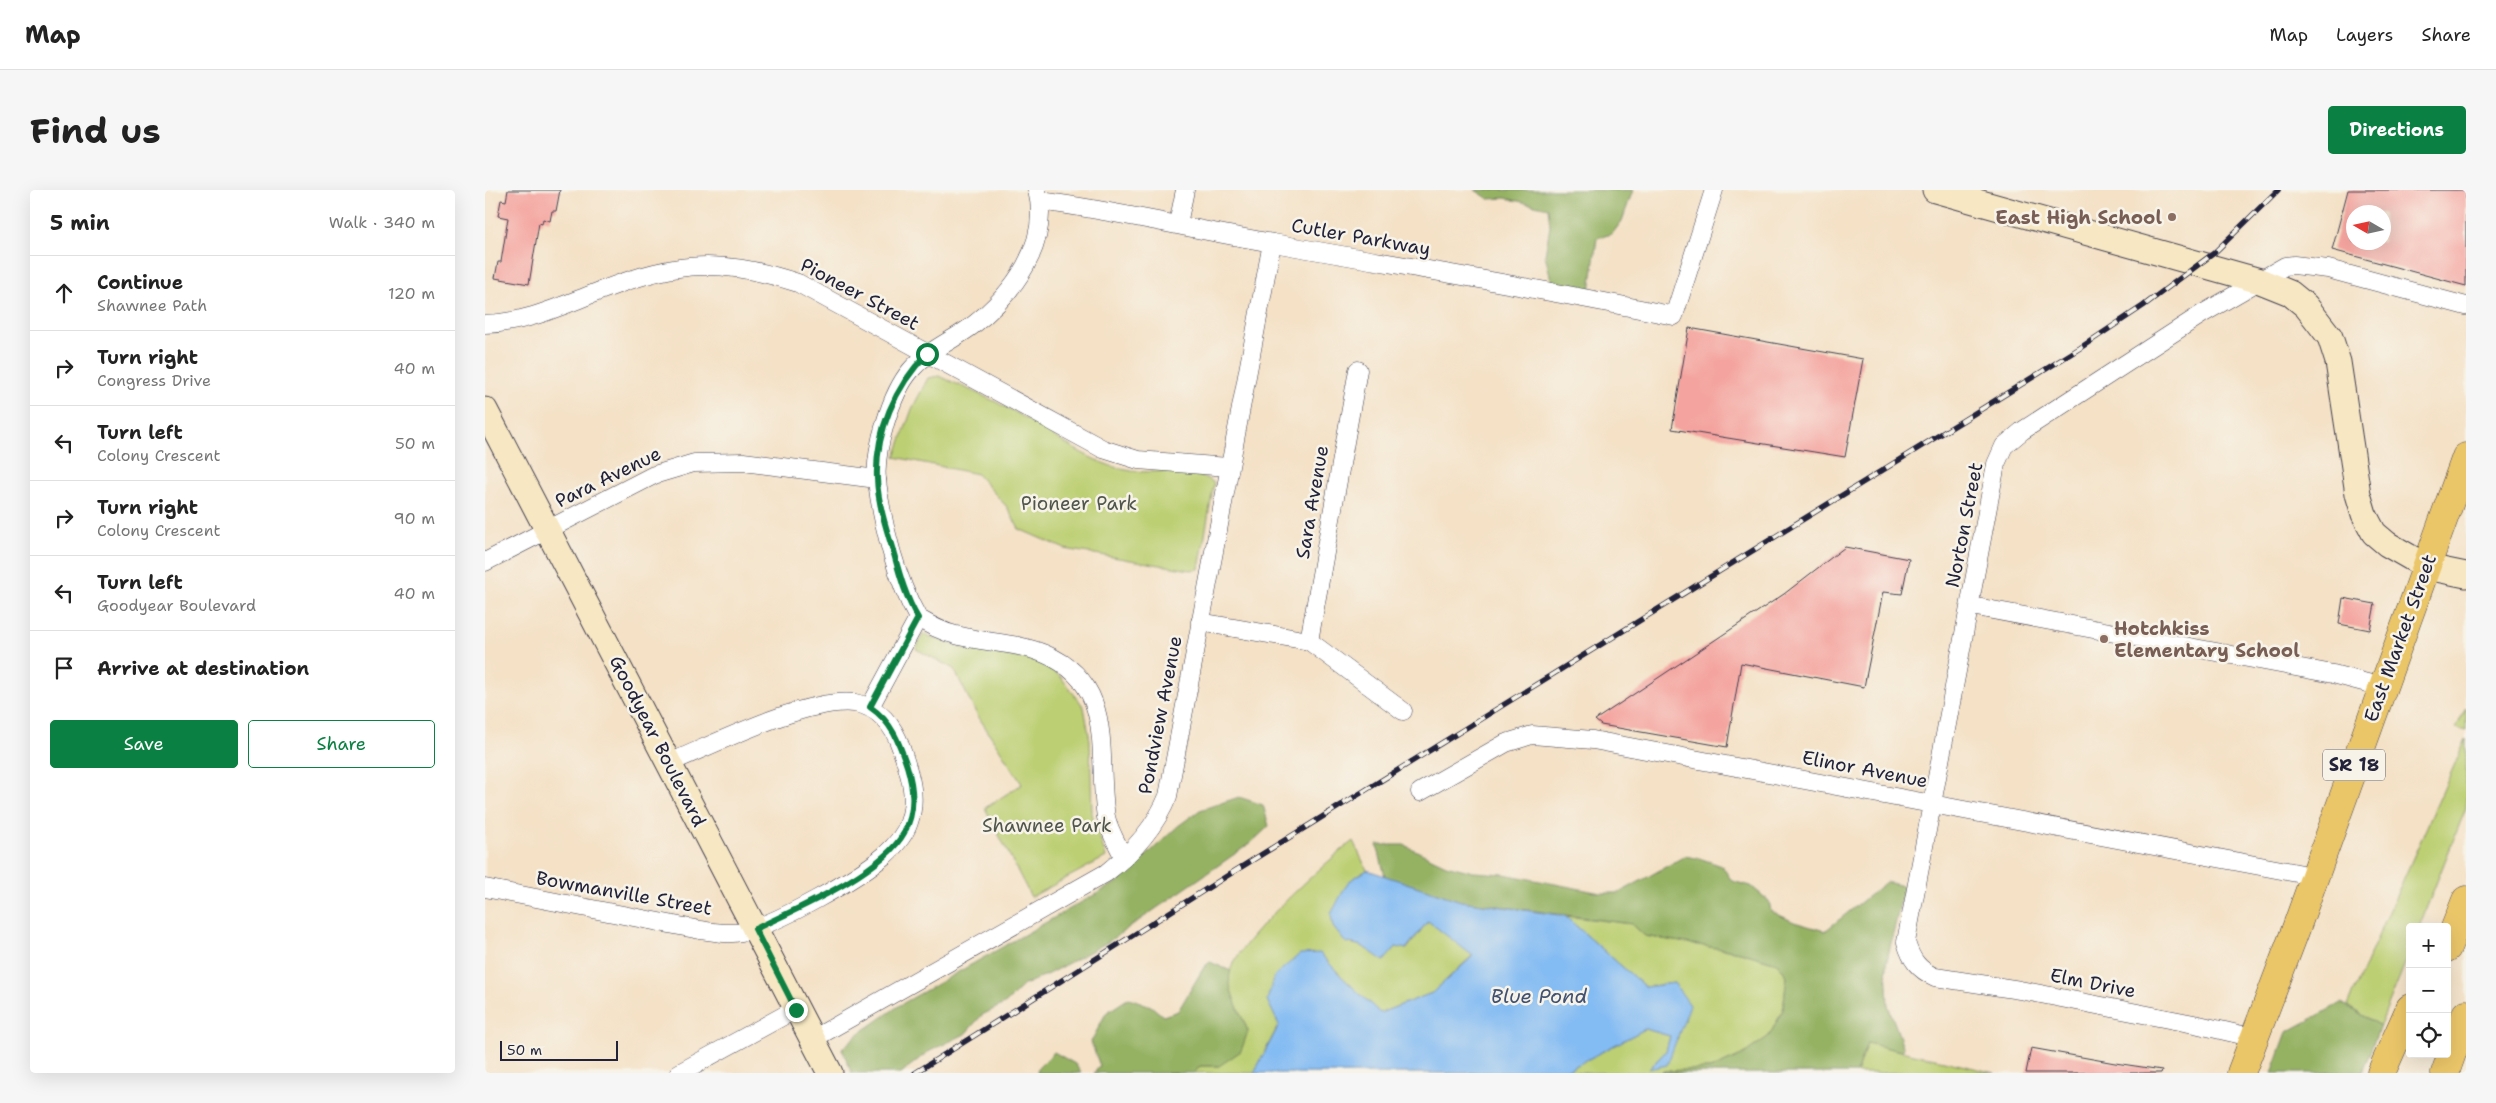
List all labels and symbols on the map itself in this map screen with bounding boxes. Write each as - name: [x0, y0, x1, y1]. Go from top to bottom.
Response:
- place label: East High School: [1995, 205, 2162, 230]
- north arrow: [2346, 205, 2391, 250]
- marker: East High School: [2166, 211, 2178, 223]
- street label: Cutler Parkway: [1290, 212, 1432, 262]
- street label: Pioneer Street: [796, 252, 924, 336]
- route start: [916, 343, 939, 366]
- street label: Para Avenue: [551, 441, 665, 513]
- street label: Sara Avenue: [1290, 443, 1334, 561]
- street label: Norton Street: [1940, 460, 1988, 590]
- park label: Pioneer Park: [1021, 491, 1137, 516]
- street label: East Market Street: [2358, 551, 2442, 725]
- place label: Hotchkiss Elementary School: [2114, 616, 2300, 663]
- marker: Hotchkiss Elementary School: [2098, 633, 2110, 645]
- street label: Pondview Avenue: [1132, 634, 1188, 796]
- street label: Goodyear Boulevard: [604, 651, 712, 831]
- street label: Elinor Avenue: [1800, 745, 1930, 793]
- road number: SR 18: [2323, 750, 2385, 780]
- park label: Shawnee Park: [982, 813, 1112, 838]
- street label: Bowmanville Street: [534, 865, 714, 921]
- street label: Elm Drive: [2048, 962, 2138, 1004]
- water label: Blue Pond: [1491, 983, 1587, 1009]
- route end: [785, 999, 808, 1022]
- scale bar: [500, 1038, 617, 1061]

